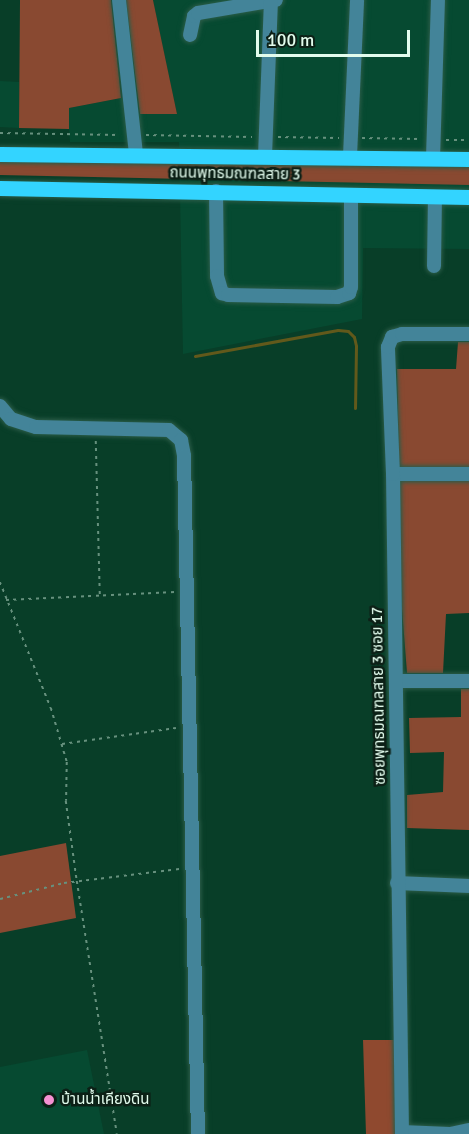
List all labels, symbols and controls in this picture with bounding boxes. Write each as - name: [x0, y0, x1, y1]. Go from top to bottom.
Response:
- scale bar: [259, 18, 414, 56]
- text: 100 m: [267, 29, 314, 51]
- street label: ถนนพุทธมณฑลสาย 3: [169, 164, 301, 184]
- street label: ซอยพุทธมณฑลสาย 3 ซอย 17: [368, 607, 390, 785]
- place label: บ้านน้ำเคียงดิน: [61, 1091, 150, 1109]
- marker: บ้านน้ำเคียงดิน: [42, 1093, 56, 1107]

